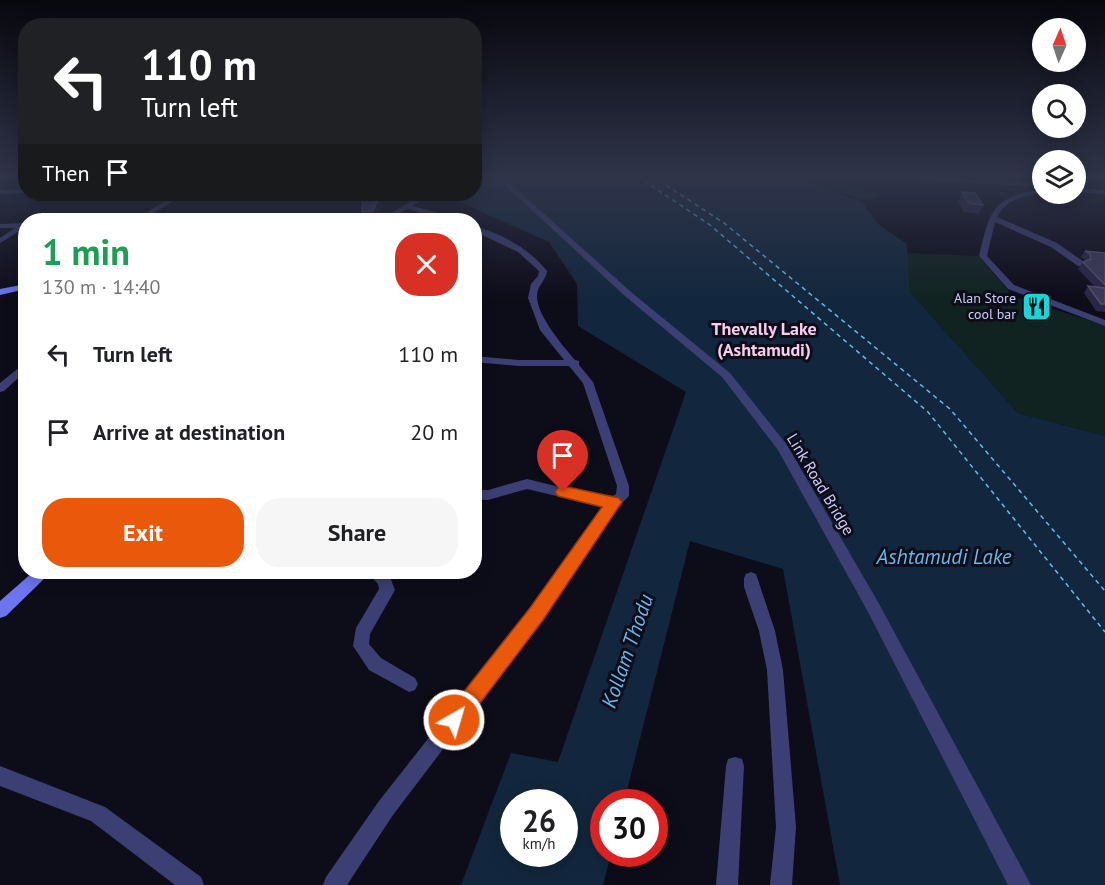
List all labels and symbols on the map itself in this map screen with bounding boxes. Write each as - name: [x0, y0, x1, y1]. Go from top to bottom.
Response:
- north arrow: [1032, 18, 1086, 72]
- place label: Alan Store cool bar: [954, 289, 1016, 323]
- restaurant icon: Alan Store cool bar: [1021, 290, 1053, 322]
- district label: Thevally Lake (Ashtamudi): [711, 317, 817, 361]
- street label: Link Road Bridge: [783, 429, 859, 539]
- pin: [537, 430, 588, 492]
- water label: Ashtamudi Lake: [876, 543, 1012, 570]
- water label: Kollam Thodu: [595, 590, 659, 711]
- position arrow: [422, 688, 486, 752]
- speed limit sign: 30: [590, 789, 668, 867]

